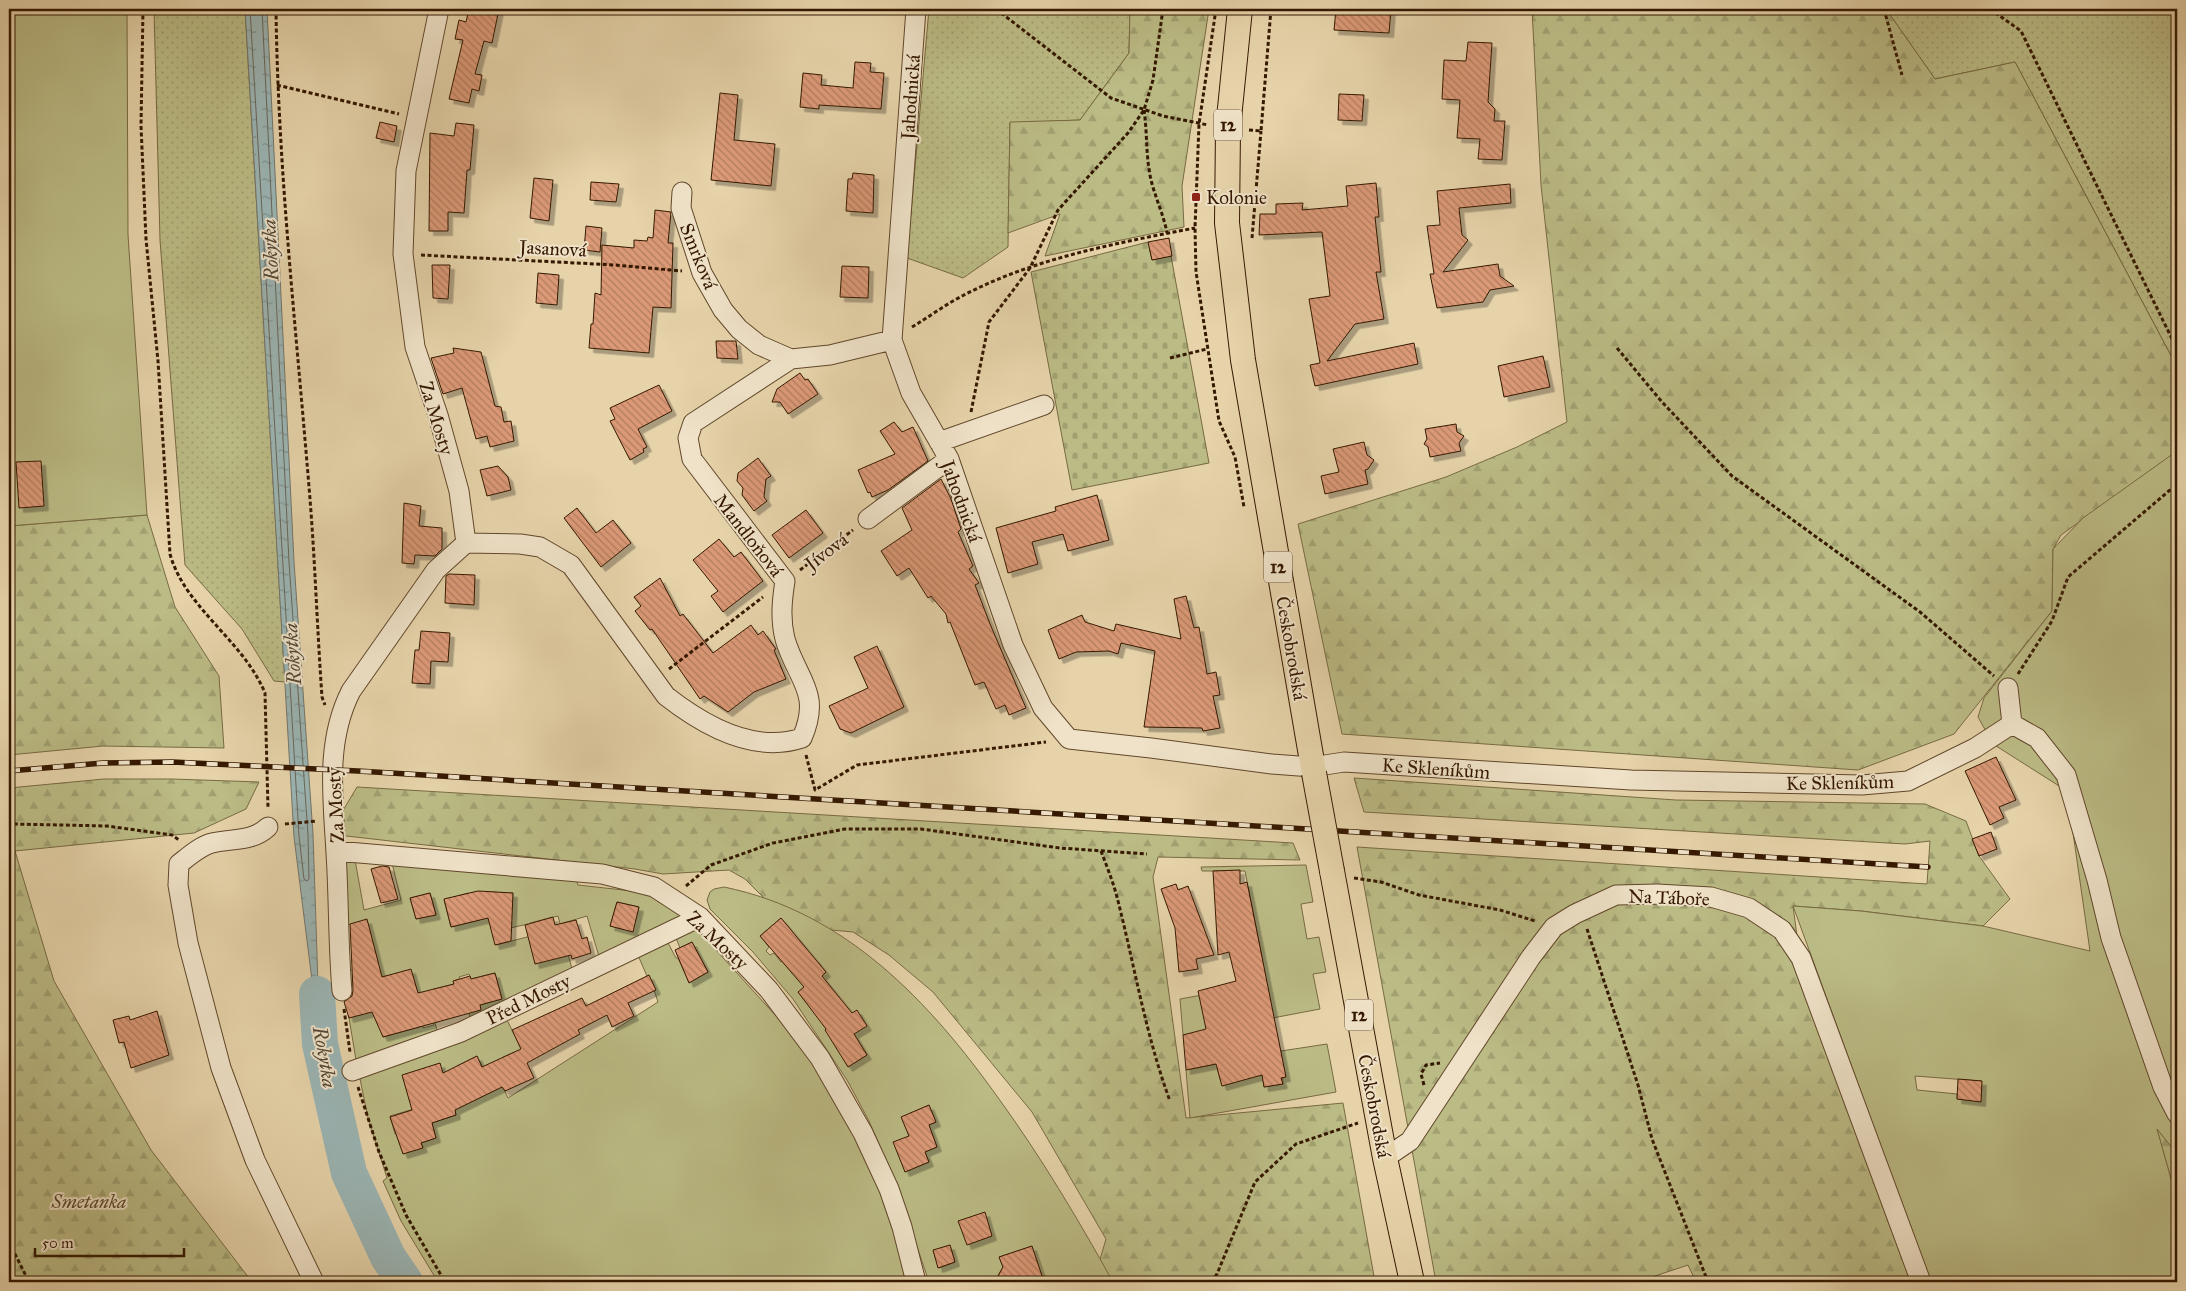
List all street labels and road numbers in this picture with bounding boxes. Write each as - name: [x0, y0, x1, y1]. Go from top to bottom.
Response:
- street label: Jahodnická: [896, 53, 926, 142]
- road number: 12: [1214, 110, 1242, 140]
- street label: Smrková: [675, 220, 723, 293]
- street label: Jasanová: [517, 235, 588, 263]
- street label: Za Mosty: [414, 379, 459, 459]
- street label: Jahodnická: [935, 455, 987, 546]
- street label: Mandloňová: [709, 489, 789, 582]
- street label: Jívová: [799, 527, 854, 577]
- road number: 12: [1264, 552, 1292, 582]
- street label: Českobrodská: [1271, 594, 1312, 703]
- street label: Ke Skleníkům: [1381, 753, 1491, 784]
- street label: Za Mosty: [322, 766, 349, 843]
- street label: Ke Skleníkům: [1786, 770, 1894, 795]
- street label: Na Táboře: [1628, 885, 1710, 910]
- street label: Za Mosty: [682, 906, 754, 975]
- street label: Před Mosty: [482, 969, 575, 1030]
- road number: 12: [1345, 1000, 1373, 1030]
- street label: Českobrodská: [1353, 1052, 1396, 1161]

